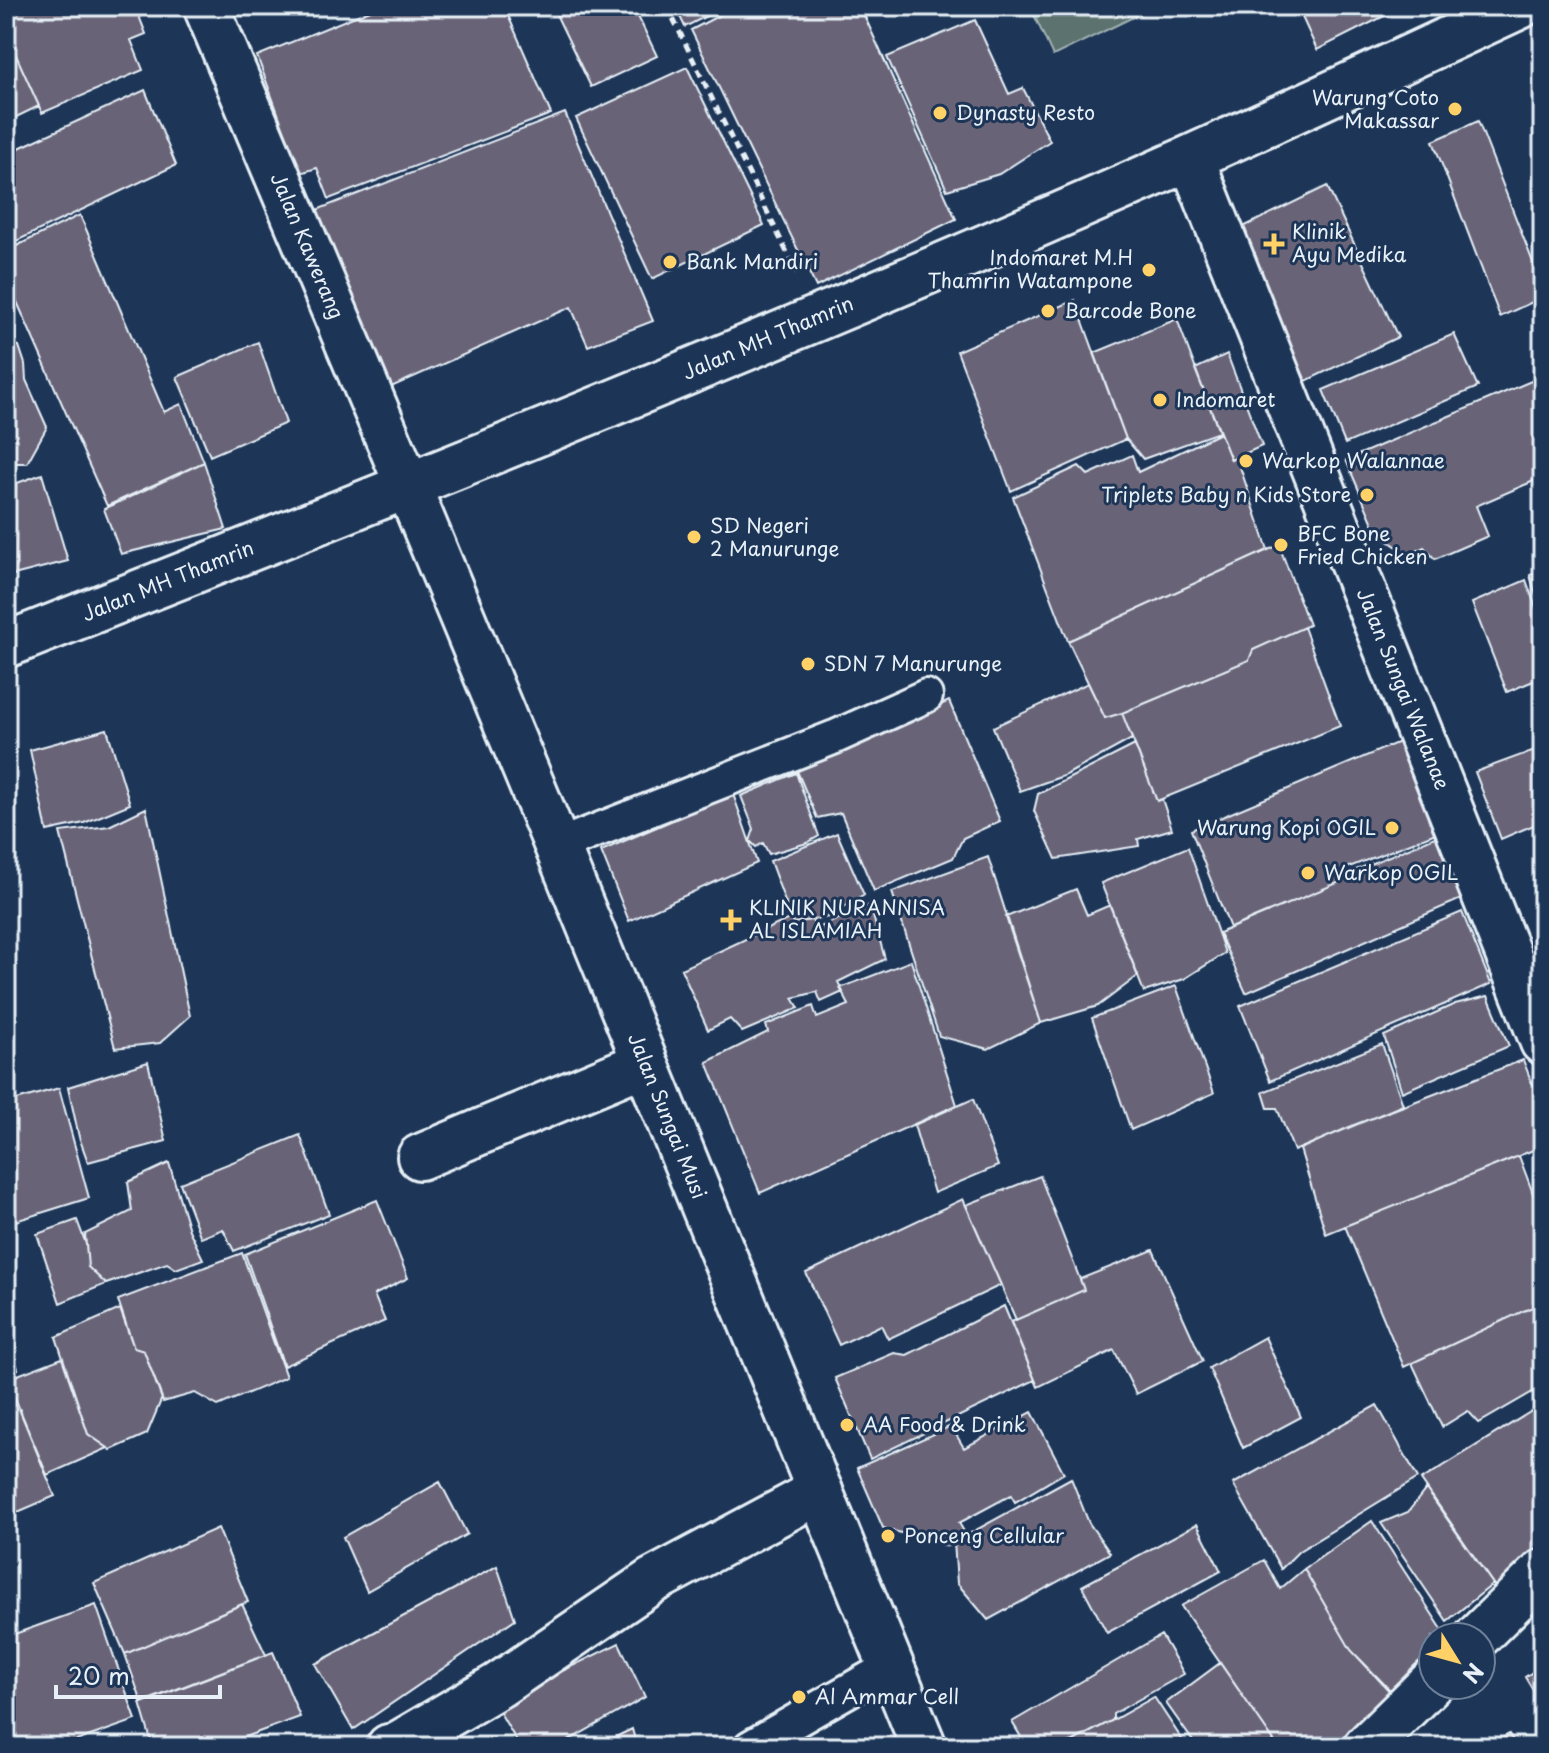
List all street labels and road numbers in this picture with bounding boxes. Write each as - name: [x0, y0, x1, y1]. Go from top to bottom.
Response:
- street label: Jalan Kawerang: [264, 168, 352, 323]
- street label: Jalan MH Thamrin: [678, 288, 858, 387]
- street label: Jalan MH Thamrin: [77, 532, 258, 628]
- street label: Jalan Sungai Walanae: [1350, 583, 1458, 794]
- street label: Jalan Sungai Musi: [621, 1028, 715, 1203]

